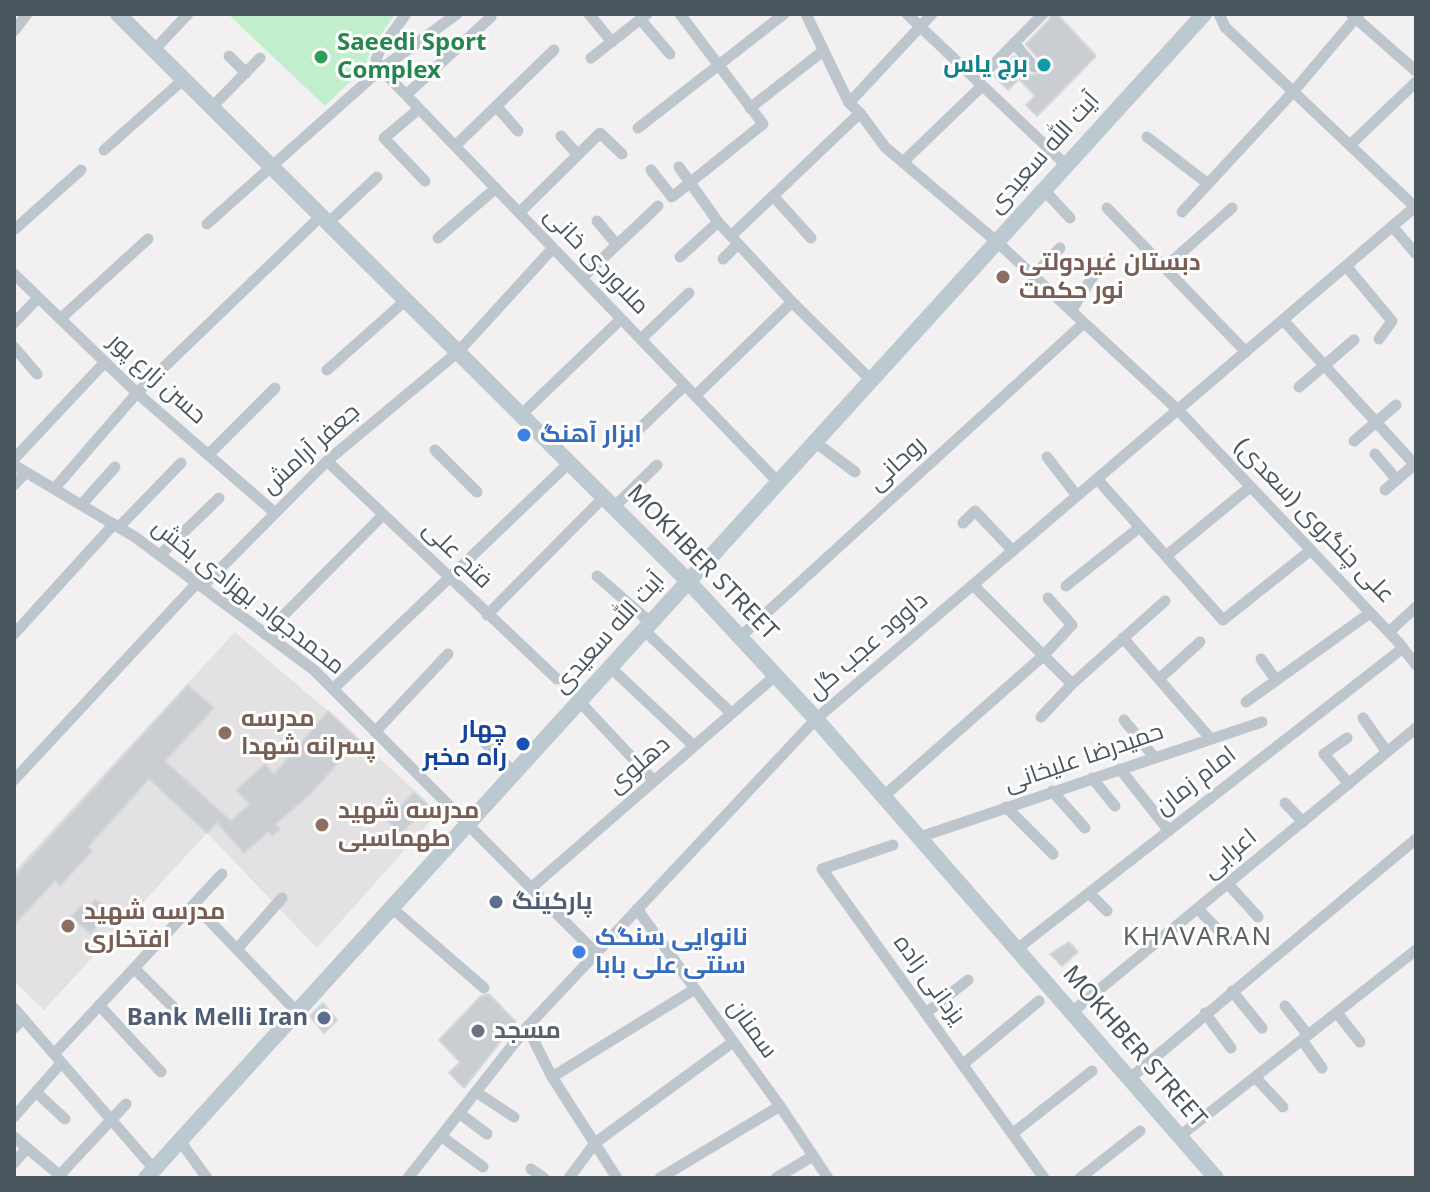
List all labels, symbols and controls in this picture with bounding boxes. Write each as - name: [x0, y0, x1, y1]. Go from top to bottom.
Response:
- place label: Saeedi Sport Complex: [337, 29, 486, 85]
- marker: Saeedi Sport Complex: [312, 48, 330, 66]
- place label: برج یاس: [943, 51, 1028, 79]
- marker: برج یاس: [1035, 56, 1053, 74]
- street label: آیت الله سعیدی: [982, 86, 1106, 220]
- street label: ملاوردی خانی: [538, 201, 654, 321]
- place label: دبستان غیردولتی نور حکمت: [1019, 249, 1201, 305]
- marker: دبستان غیردولتی نور حکمت: [994, 268, 1012, 286]
- street label: حسن زارع پور: [102, 328, 212, 430]
- street label: جعفر آرامش: [256, 398, 366, 500]
- place label: ابزار آهنگ: [540, 421, 642, 449]
- marker: ابزار آهنگ: [515, 426, 533, 444]
- street label: روحانی: [863, 430, 931, 498]
- street label: علی چنگروی (سعدی): [1228, 432, 1400, 610]
- street label: MOKHBER STREET: [621, 479, 783, 647]
- street label: محمدجواد بهزادی بخش: [146, 513, 350, 681]
- street label: فتح علی: [416, 515, 498, 595]
- street label: آیت الله سعیدی: [547, 566, 671, 700]
- street label: داوود عجب گل: [802, 586, 934, 706]
- place label: مدرسه پسرانه شهدا: [241, 705, 375, 761]
- place label: چهار راه مخبر: [423, 716, 507, 772]
- street label: حمیدرضا علیخانی: [1001, 717, 1167, 799]
- marker: مدرسه پسرانه شهدا: [216, 724, 234, 742]
- street label: دهلوی: [602, 730, 676, 800]
- marker: چهار راه مخبر: [514, 735, 532, 753]
- street label: امام زمان: [1150, 740, 1242, 822]
- place label: مدرسه شهید طهماسبی: [338, 797, 479, 853]
- marker: مدرسه شهید طهماسبی: [313, 816, 331, 834]
- street label: اعرابی: [1197, 823, 1263, 885]
- place label: پارکینگ: [512, 888, 592, 916]
- marker: پارکینگ: [487, 893, 505, 911]
- place label: مدرسه شهید افتخاری: [84, 898, 225, 954]
- marker: مدرسه شهید افتخاری: [59, 917, 77, 935]
- district label: KHAVARAN: [1123, 922, 1273, 954]
- place label: نانوایی سنگک سنتی علی بابا: [595, 924, 748, 980]
- street label: یزدانی زاده: [887, 930, 971, 1030]
- marker: نانوایی سنگک سنتی علی بابا: [570, 943, 588, 961]
- street label: MOKHBER STREET: [1056, 960, 1212, 1134]
- street label: سمنان: [721, 994, 783, 1064]
- place label: Bank Melli Iran: [127, 1004, 308, 1032]
- marker: Bank Melli Iran: [315, 1009, 333, 1027]
- place label: مسجد: [494, 1017, 561, 1045]
- marker: مسجد: [469, 1022, 487, 1040]

